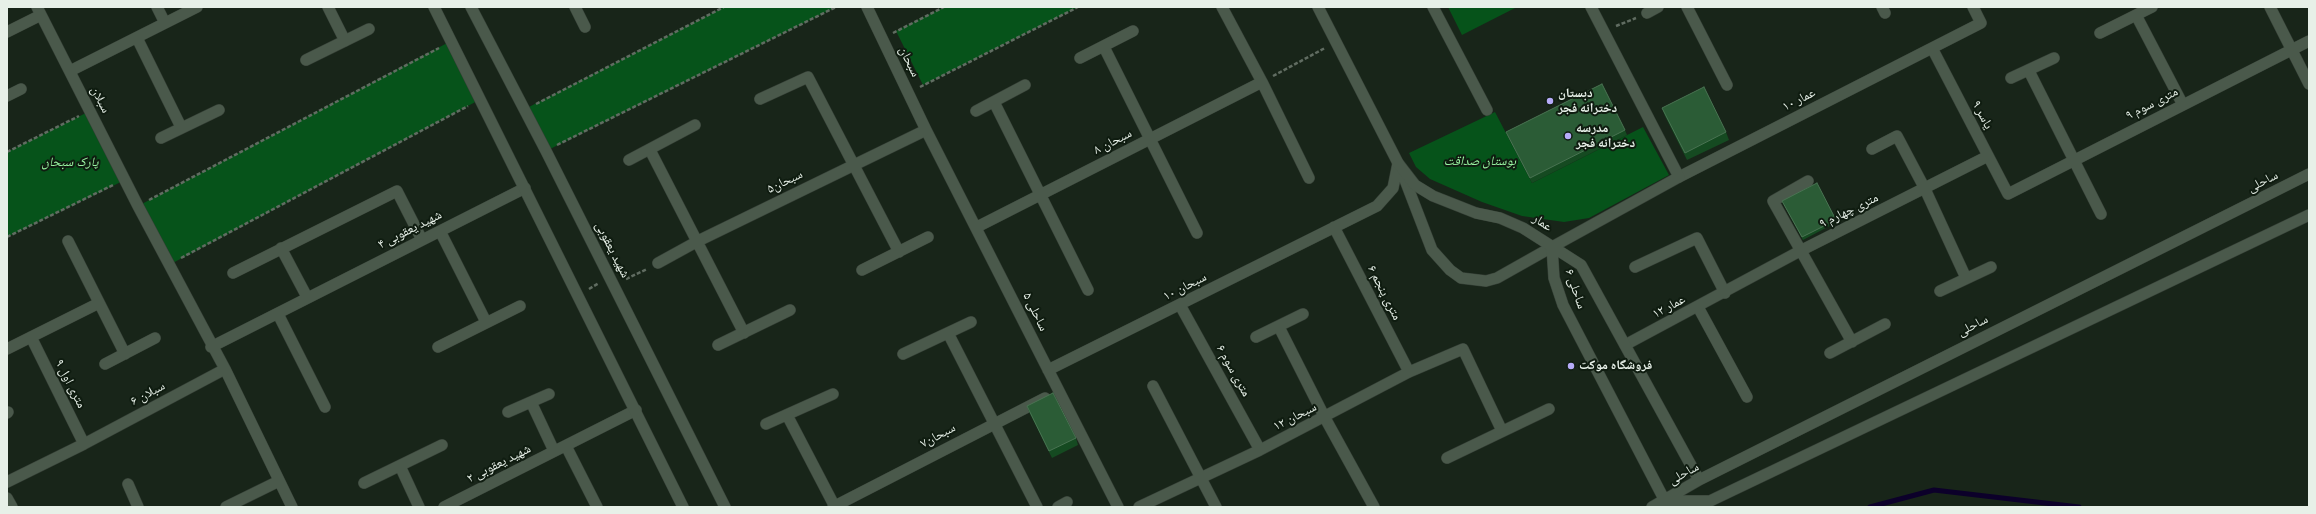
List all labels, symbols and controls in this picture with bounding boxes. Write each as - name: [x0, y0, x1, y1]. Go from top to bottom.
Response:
- street label: سبحان: [895, 44, 923, 80]
- street label: سبلان: [87, 84, 113, 116]
- street label: ۹ متری سوم: [2123, 84, 2181, 124]
- street label: عمار ۱۰: [1780, 85, 1818, 115]
- place label: دبستان دخترانه فجر: [1558, 86, 1617, 117]
- marker: دبستان دخترانه فجر: [1545, 96, 1555, 106]
- street label: یاسر ۹: [1968, 98, 1996, 132]
- place label: مدرسه دخترانه فجر: [1576, 121, 1635, 152]
- street label: سبحان ۸: [1091, 126, 1135, 158]
- marker: مدرسه دخترانه فجر: [1563, 131, 1573, 141]
- park label: بوستان صداقت: [1444, 154, 1516, 170]
- park label: پارک سبحان: [41, 155, 99, 171]
- street label: سبحان۵: [765, 167, 805, 197]
- street label: ساحلی: [2245, 168, 2281, 196]
- street label: ۹ متری چهارم: [1817, 190, 1881, 232]
- street label: شهید یعقوبی ۴: [375, 207, 445, 253]
- street label: عمار: [1529, 211, 1555, 235]
- street label: شهید یعقوبی: [591, 219, 633, 281]
- street label: ۶ متری پنجم: [1364, 263, 1404, 323]
- street label: ساحلی ۶: [1561, 267, 1589, 311]
- street label: سبحان ۱۰: [1161, 269, 1209, 305]
- street label: ساحلی ۵: [1019, 290, 1051, 334]
- street label: عمار ۱۲: [1650, 292, 1688, 322]
- street label: ساحلی: [1955, 312, 1991, 340]
- street label: ۶ متری سوم: [1212, 342, 1254, 400]
- street label: ۹ متری اول: [51, 357, 89, 411]
- place label: فروشگاه موکت: [1579, 358, 1652, 374]
- marker: فروشگاه موکت: [1566, 361, 1576, 371]
- street label: سبلان ۶: [128, 378, 168, 410]
- street label: سبحان ۱۲: [1271, 399, 1319, 435]
- street label: سبحان۷: [918, 420, 958, 452]
- street label: شهید یعقوبی ۲: [464, 441, 534, 487]
- street label: ساحلی: [1666, 459, 1702, 489]

